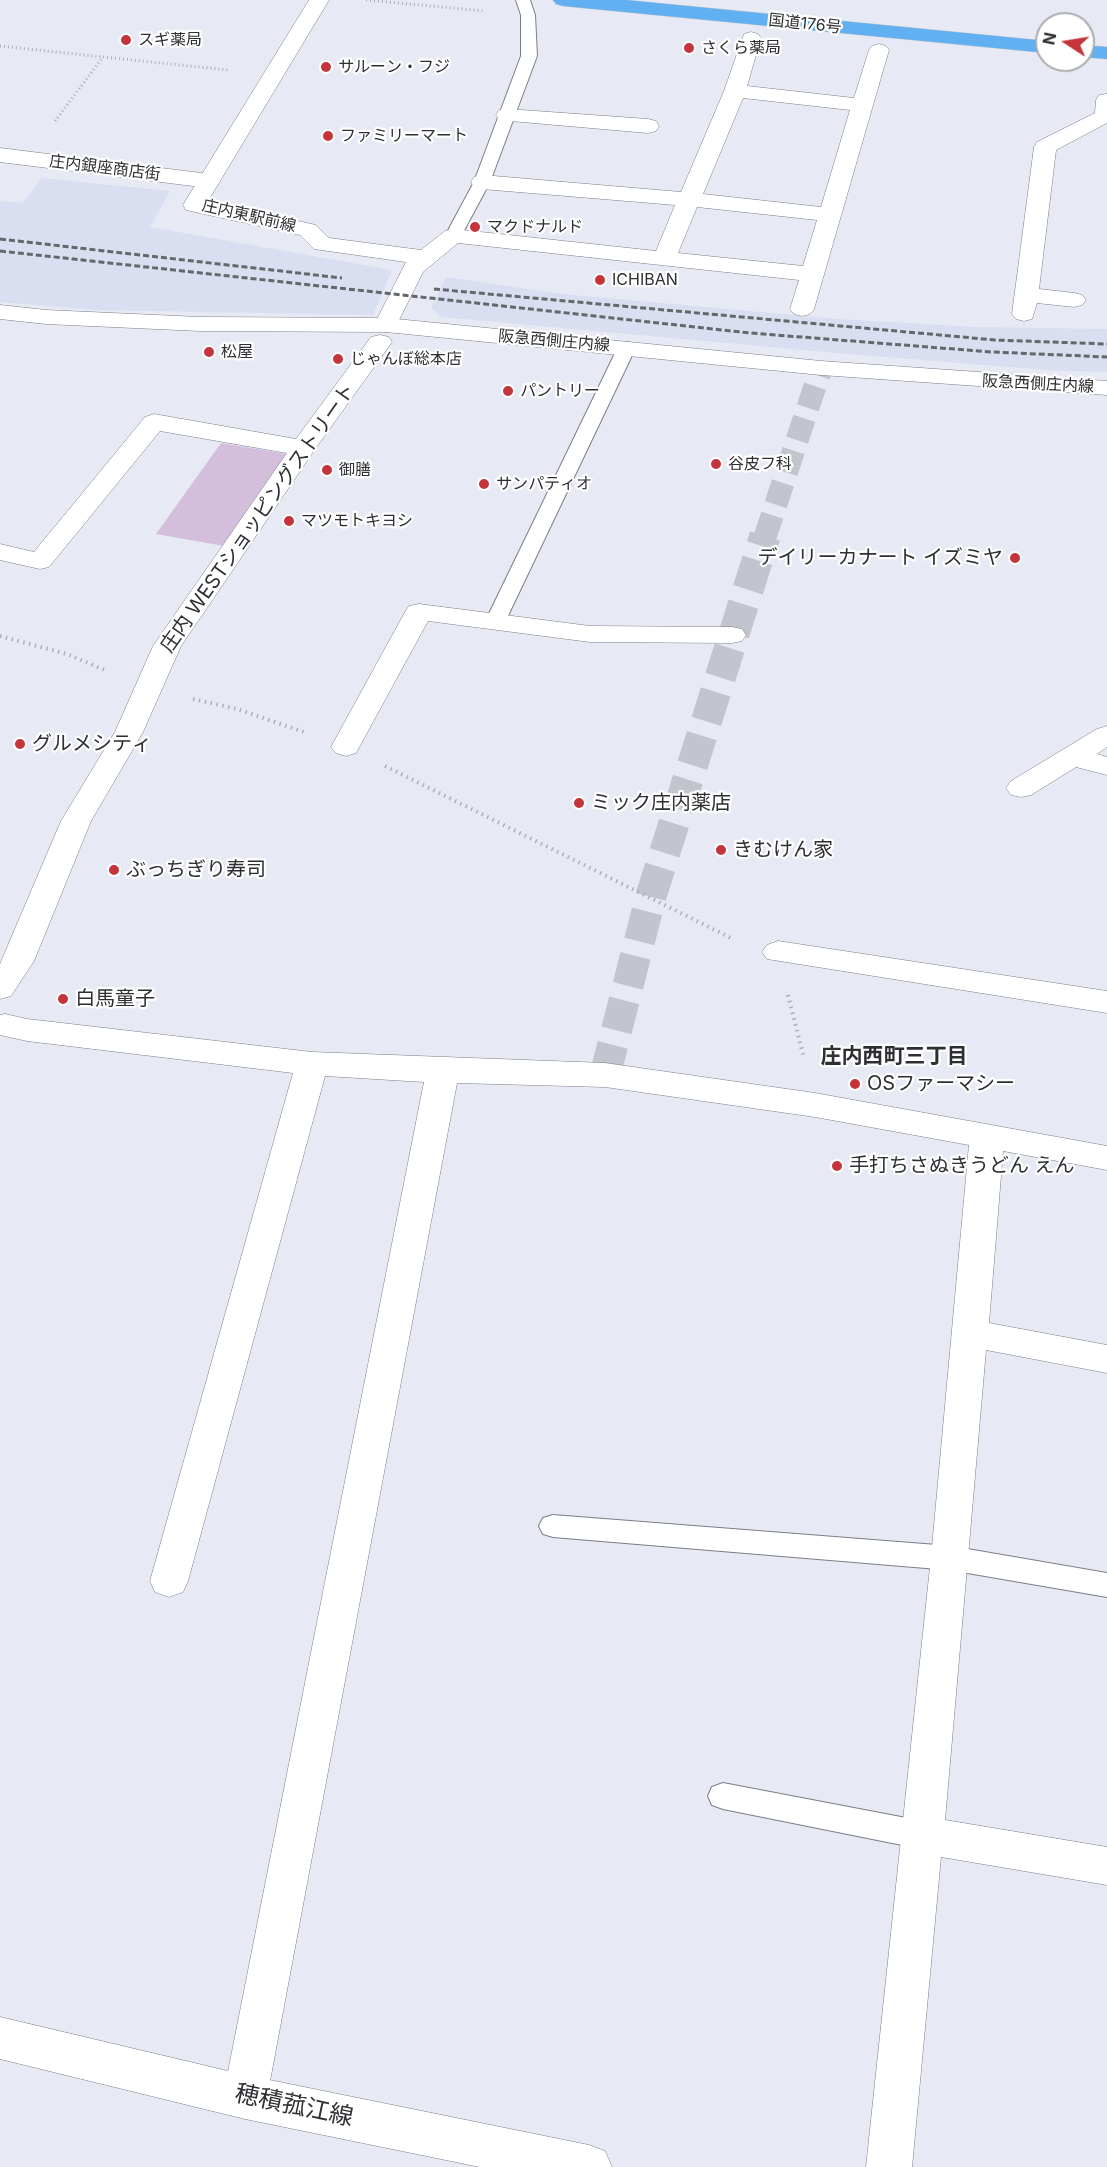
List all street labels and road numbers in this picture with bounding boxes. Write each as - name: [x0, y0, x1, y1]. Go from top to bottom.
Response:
- street label: 国道176号: [768, 11, 842, 37]
- street label: 庄内銀座商店街: [48, 152, 162, 184]
- street label: 庄内東駅前線: [200, 196, 298, 236]
- street label: 阪急西側庄内線: [497, 327, 611, 355]
- street label: 阪急西側庄内線: [982, 371, 1094, 397]
- street label: 庄内 WESTショッピングストリート: [156, 379, 360, 657]
- street label: 穂積菰江線: [232, 2079, 356, 2133]

